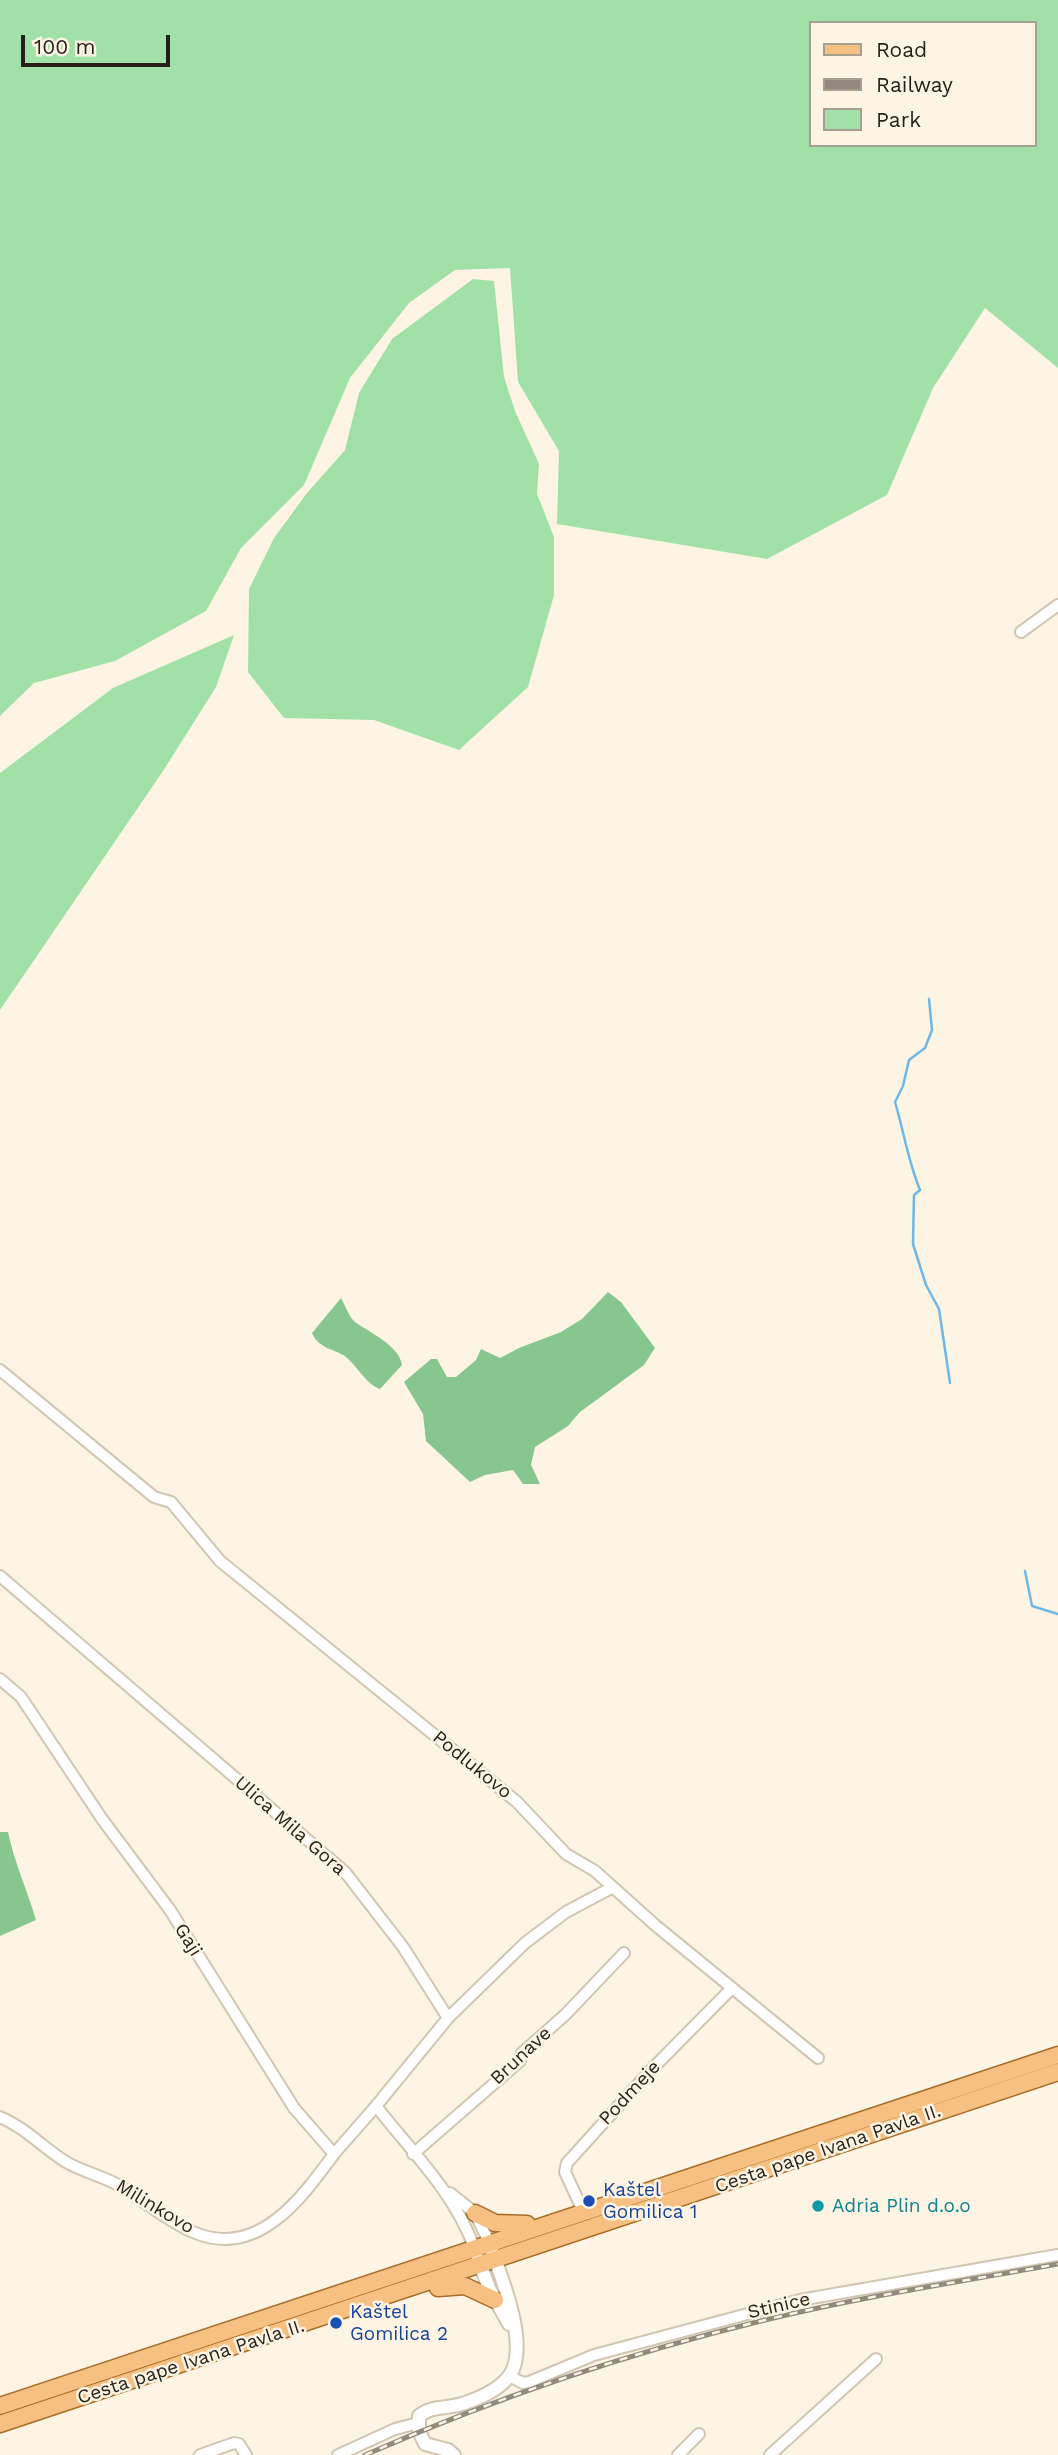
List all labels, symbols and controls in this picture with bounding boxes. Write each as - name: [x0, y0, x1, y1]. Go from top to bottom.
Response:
- scale bar: [24, 21, 173, 65]
- legend: [810, 21, 1037, 147]
- text: 100 m: [34, 34, 96, 59]
- text: Road: [876, 37, 927, 62]
- text: Railway: [876, 72, 953, 97]
- text: Park: [876, 107, 921, 132]
- street label: Podlukovo: [428, 1726, 516, 1804]
- street label: Ulica Mila Gora: [230, 1772, 350, 1880]
- street label: Gaji: [169, 1919, 207, 1961]
- street label: Brunave: [486, 2022, 556, 2090]
- street label: Podmeje: [594, 2056, 666, 2130]
- street label: Cesta pape Ivana Pavla II.: [712, 2100, 944, 2198]
- street label: Milinkovo: [112, 2175, 198, 2239]
- place label: Kaštel Gomilica 1: [603, 2179, 697, 2223]
- marker: Kaštel Gomilica 1: [581, 2193, 597, 2209]
- place label: Adria Plin d.o.o: [832, 2195, 971, 2217]
- marker: Adria Plin d.o.o: [810, 2198, 826, 2214]
- street label: Stinice: [745, 2288, 813, 2324]
- place label: Kaštel Gomilica 2: [350, 2301, 448, 2345]
- street label: Cesta pape Ivana Pavla II.: [75, 2314, 307, 2410]
- marker: Kaštel Gomilica 2: [328, 2315, 344, 2331]

